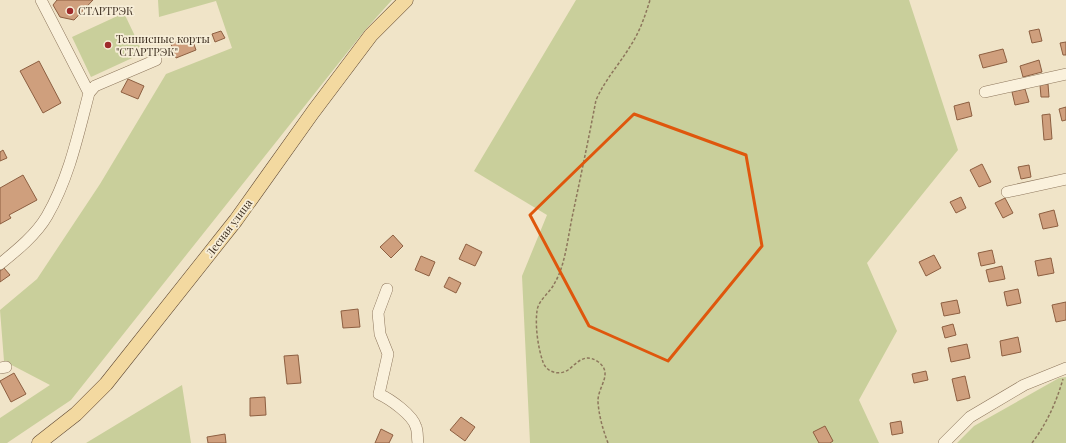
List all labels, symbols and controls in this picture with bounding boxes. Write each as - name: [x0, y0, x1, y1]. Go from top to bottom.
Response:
- place label: СТАРТРЭК: [78, 3, 134, 18]
- marker: СТАРТРЭК: [65, 6, 75, 16]
- place label: Теннисные корты "СТАРТРЭК": [116, 31, 211, 59]
- marker: Теннисные корты "СТАРТРЭК": [103, 40, 113, 50]
- street label: Лесная улица: [201, 195, 256, 260]

